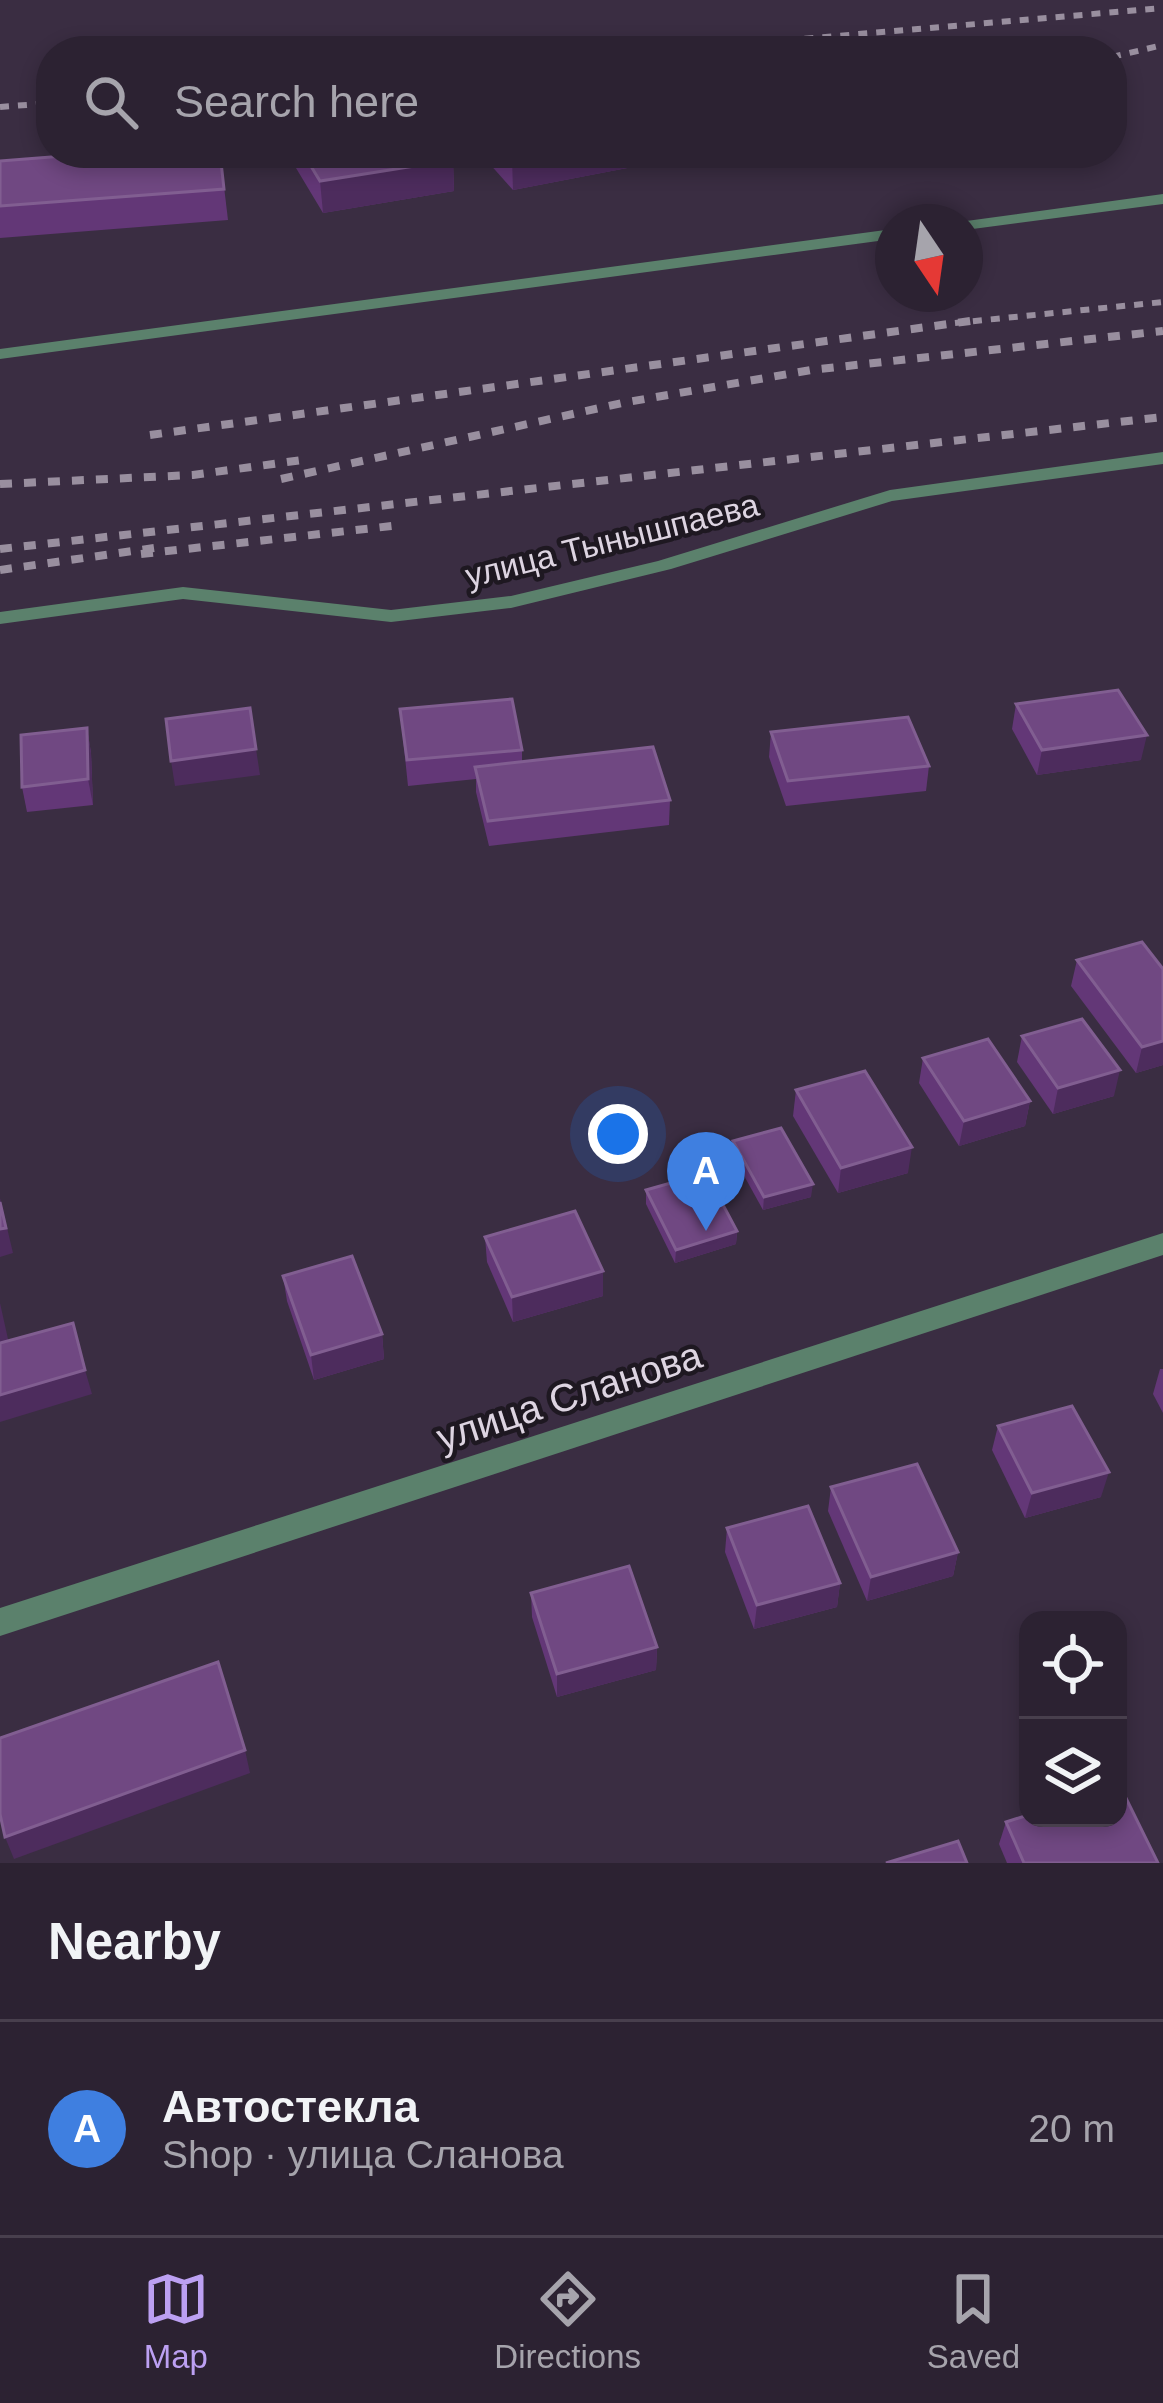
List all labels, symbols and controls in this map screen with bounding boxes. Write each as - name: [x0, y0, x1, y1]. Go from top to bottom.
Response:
- search box: [36, 36, 1127, 168]
- icon: search: [78, 69, 144, 135]
- text: Search here: [174, 76, 419, 127]
- north arrow: [875, 204, 983, 312]
- street label: улица Тынышпаева: [462, 486, 763, 594]
- your location: [588, 1104, 648, 1164]
- pin: A: [667, 1132, 745, 1231]
- street label: улица Сланова: [431, 1333, 707, 1459]
- map controls: [1019, 1611, 1127, 1827]
- button: locate: [1019, 1611, 1127, 1719]
- button: layers: [1019, 1719, 1127, 1827]
- text: Nearby: [48, 1913, 221, 1970]
- text: Автостекла: [162, 2081, 419, 2132]
- text: A: [73, 2107, 101, 2150]
- text: 20 m: [1028, 2107, 1115, 2150]
- text: Shop · улица Сланова: [162, 2133, 564, 2176]
- tab: Map: [143, 2266, 209, 2376]
- tab: Directions: [494, 2266, 641, 2376]
- tab: Saved: [927, 2266, 1020, 2376]

